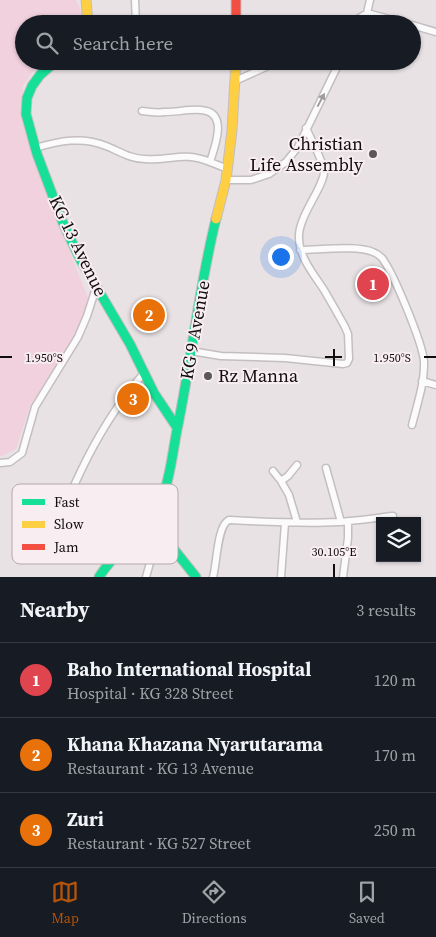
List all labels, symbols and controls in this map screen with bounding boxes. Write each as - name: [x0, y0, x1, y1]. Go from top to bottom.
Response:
- search box: [15, 15, 421, 70]
- icon: search: [33, 29, 61, 57]
- text: Search here: [73, 30, 173, 56]
- one-way arrow: [317, 93, 325, 107]
- place label: Christian Life Assembly: [250, 131, 364, 177]
- marker: Christian Life Assembly: [367, 148, 379, 160]
- street label: KG 13 Avenue: [43, 191, 114, 300]
- your location: [268, 244, 294, 270]
- pin: 1: [357, 265, 389, 303]
- street label: KG 9 Avenue: [173, 278, 216, 381]
- pin: 2: [133, 296, 165, 334]
- text: 1.950°S: [25, 350, 63, 366]
- text: 1.950°S: [373, 350, 411, 366]
- place label: Rz Manna: [218, 363, 299, 388]
- marker: Rz Manna: [202, 370, 214, 382]
- pin: 3: [117, 380, 149, 418]
- legend: [12, 484, 178, 564]
- text: Fast: [54, 492, 80, 512]
- text: Slow: [54, 514, 84, 534]
- map controls: [376, 517, 421, 562]
- button: layers: [376, 517, 421, 562]
- text: Jam: [53, 537, 79, 557]
- text: 30.105°E: [312, 544, 356, 560]
- text: Nearby: [20, 595, 90, 624]
- text: 3 results: [356, 599, 416, 621]
- text: Baho International Hospital: [67, 656, 311, 682]
- text: 1: [32, 669, 40, 691]
- text: 120 m: [374, 669, 416, 691]
- text: Hospital · KG 328 Street: [67, 682, 233, 704]
- text: Khana Khazana Nyarutarama: [67, 731, 323, 757]
- text: 2: [32, 744, 40, 766]
- text: 170 m: [374, 744, 416, 766]
- text: Restaurant · KG 13 Avenue: [67, 757, 254, 779]
- text: Zuri: [67, 806, 104, 832]
- text: 3: [32, 819, 40, 841]
- text: 250 m: [374, 819, 416, 841]
- text: Restaurant · KG 527 Street: [67, 832, 251, 854]
- tab: Map: [51, 878, 79, 928]
- tab: Directions: [182, 878, 246, 928]
- tab: Saved: [349, 878, 385, 928]

